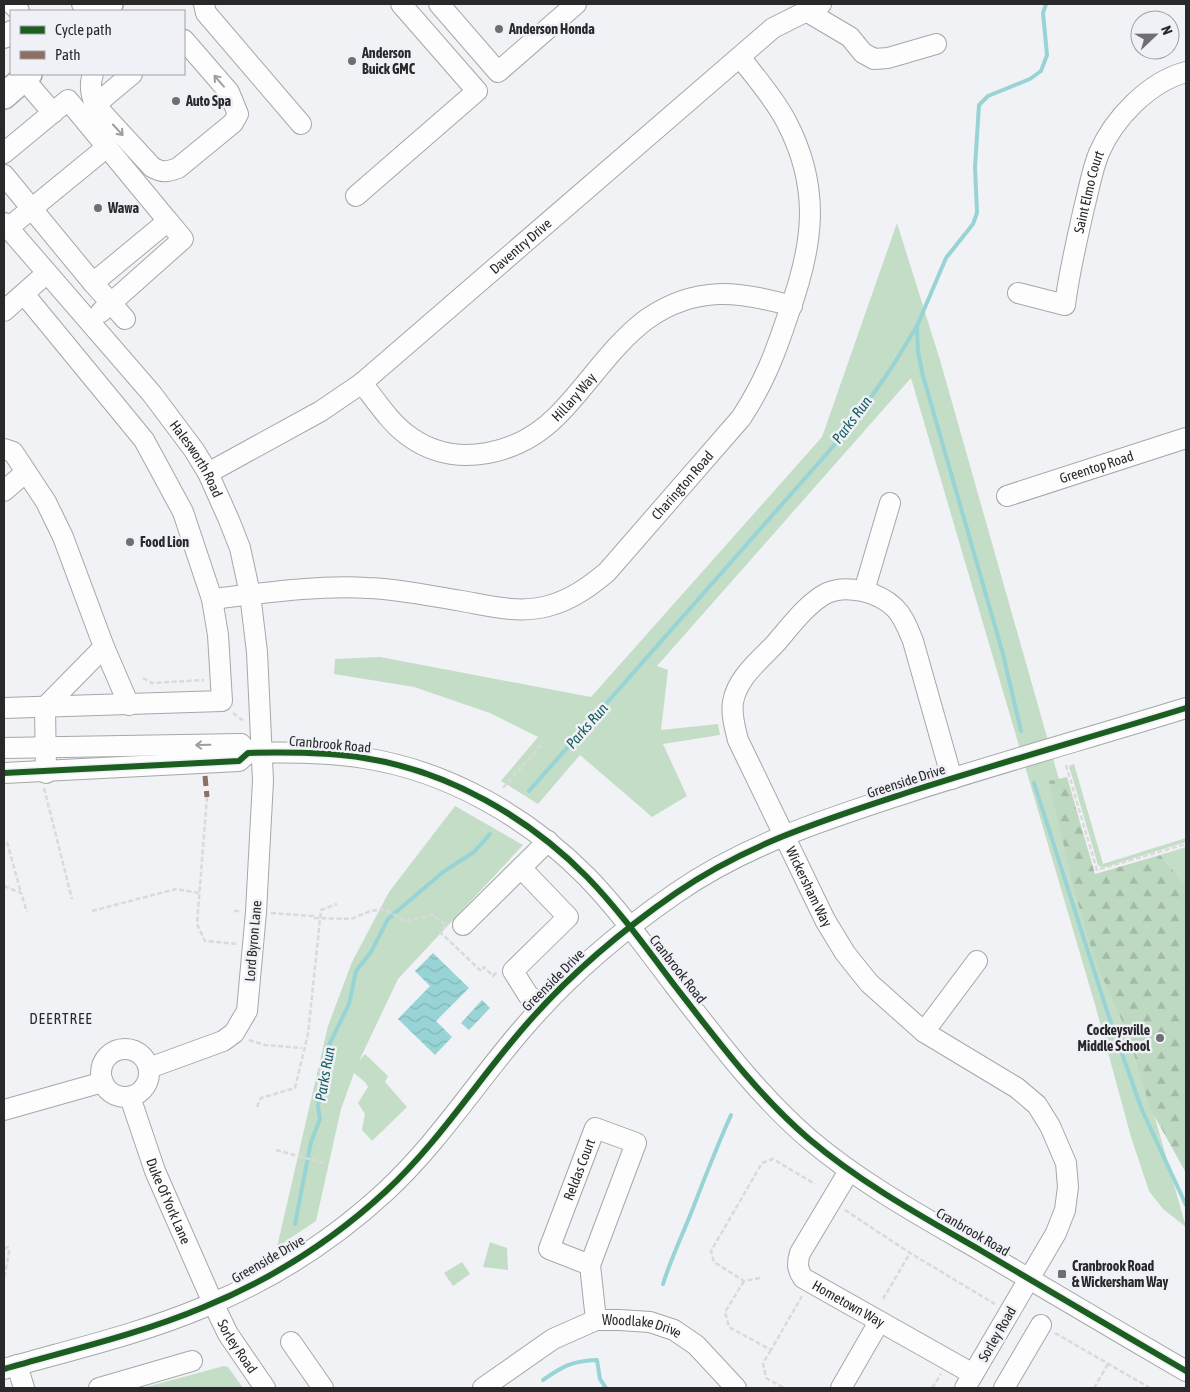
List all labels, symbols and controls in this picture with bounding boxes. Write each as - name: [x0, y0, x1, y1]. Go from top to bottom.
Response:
- legend: [10, 10, 185, 75]
- north arrow: [1130, 10, 1180, 60]
- text: Cycle path: [55, 21, 112, 38]
- place label: Anderson Honda: [508, 21, 595, 37]
- marker: Anderson Honda: [493, 23, 505, 35]
- text: N: [1158, 23, 1176, 37]
- place label: Anderson Buick GMC: [361, 45, 416, 77]
- text: Path: [55, 46, 81, 63]
- marker: Anderson Buick GMC: [346, 55, 358, 67]
- one-way arrow: [214, 75, 225, 88]
- place label: Auto Spa: [185, 93, 232, 109]
- marker: Auto Spa: [170, 95, 182, 107]
- one-way arrow: [112, 123, 124, 136]
- street label: Saint Elmo Court: [1071, 148, 1107, 235]
- place label: Wawa: [107, 200, 139, 216]
- marker: Wawa: [92, 202, 104, 214]
- street label: Daventry Drive: [486, 215, 555, 277]
- street label: Hillary Way: [548, 369, 599, 425]
- water label: Parks Run: [828, 393, 875, 447]
- street label: Halesworth Road: [167, 417, 226, 500]
- street label: Charington Road: [648, 448, 717, 523]
- street label: Greentop Road: [1057, 448, 1135, 486]
- place label: Food Lion: [140, 534, 189, 550]
- marker: Food Lion: [124, 536, 136, 548]
- water label: Parks Run: [562, 700, 611, 752]
- street label: Cranbrook Road: [288, 732, 372, 756]
- one-way arrow: [196, 740, 212, 749]
- street label: Greenside Drive: [865, 761, 947, 801]
- street label: Wickersham Way: [783, 844, 835, 930]
- street label: Lord Byron Lane: [241, 900, 265, 982]
- street label: Cranbrook Road: [646, 932, 710, 1006]
- street label: Greenside Drive: [519, 946, 587, 1014]
- district label: DEERTREE: [29, 1010, 93, 1027]
- place label: Cockeysville Middle School: [1078, 1022, 1150, 1054]
- marker: Cockeysville Middle School: [1154, 1032, 1166, 1044]
- water label: Parks Run: [311, 1046, 338, 1102]
- street label: Reldas Court: [560, 1136, 598, 1203]
- street label: Duke Of York Lane: [143, 1156, 194, 1246]
- street label: Cranbrook Road: [933, 1205, 1013, 1259]
- street label: Greenside Drive: [229, 1232, 307, 1286]
- place label: Cranbrook Road & Wickersham Way: [1072, 1258, 1169, 1290]
- marker: Cranbrook Road & Wickersham Way: [1056, 1268, 1068, 1280]
- street label: Hometown Way: [809, 1277, 888, 1331]
- street label: Sorley Road: [975, 1304, 1019, 1364]
- street label: Woodlake Drive: [602, 1312, 685, 1341]
- street label: Sorley Road: [214, 1317, 260, 1376]

